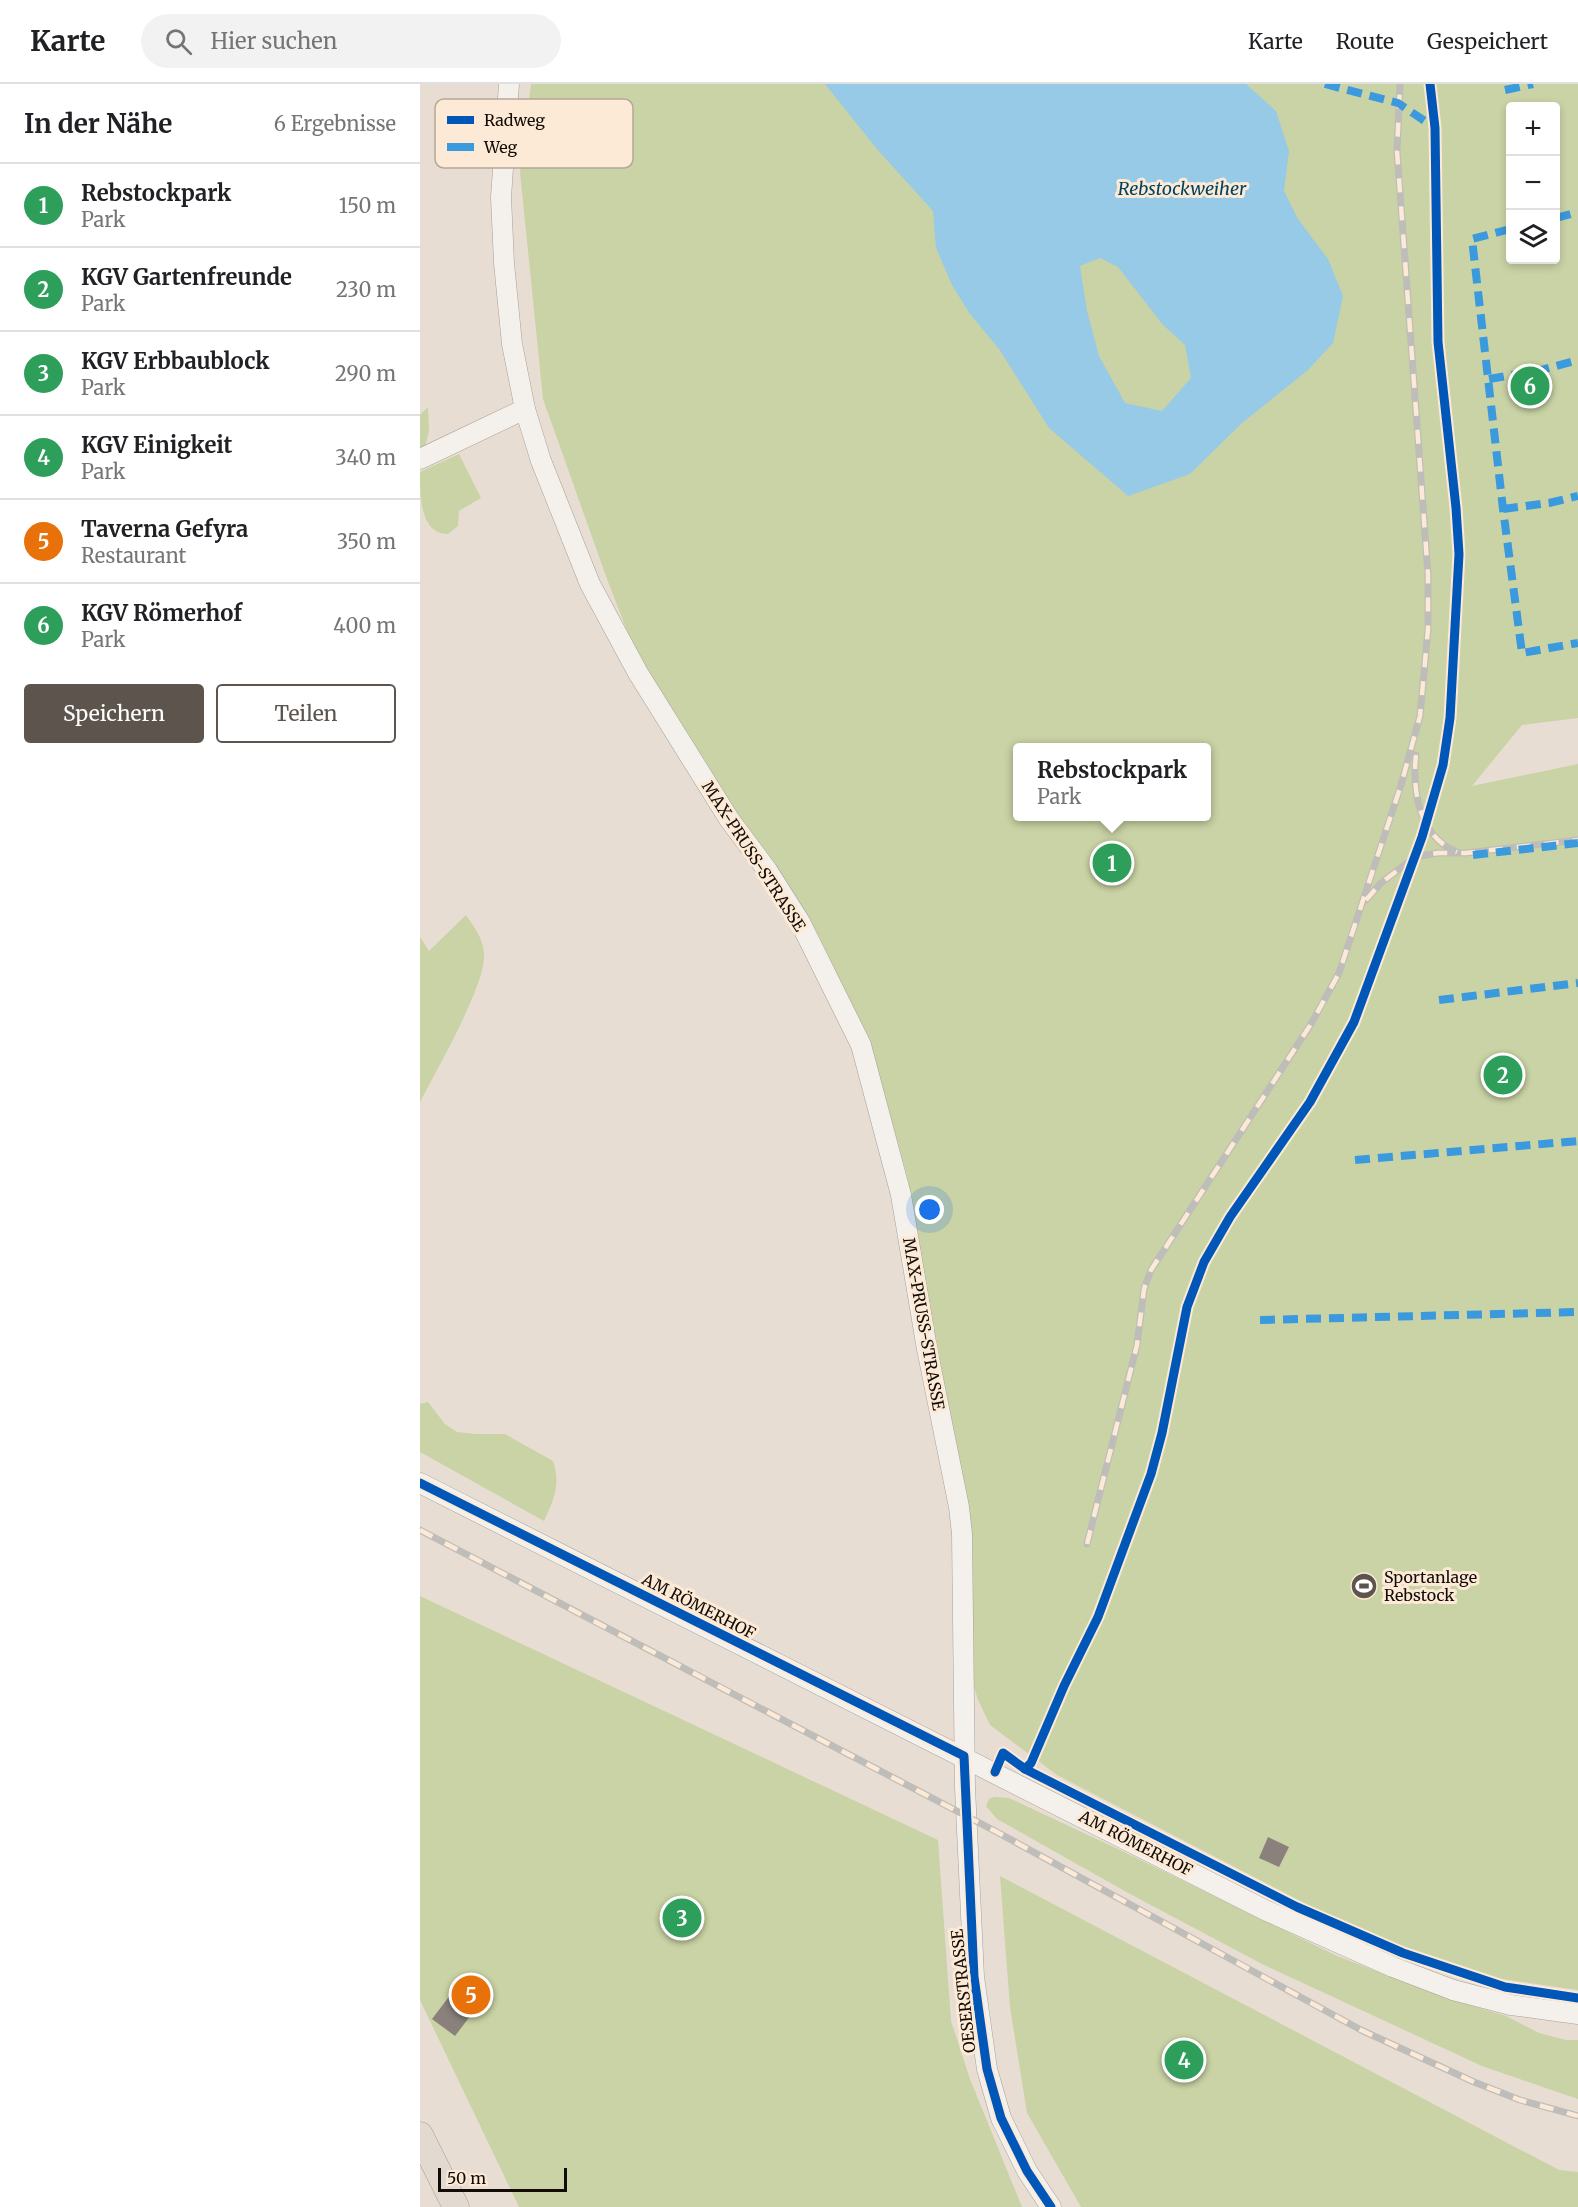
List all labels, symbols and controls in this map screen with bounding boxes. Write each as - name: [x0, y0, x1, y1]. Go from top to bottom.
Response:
- search box: [141, 14, 561, 68]
- text: Karte: [30, 23, 105, 59]
- icon: search: [162, 25, 195, 58]
- text: Hier suchen: [210, 27, 337, 55]
- text: Karte: [1248, 28, 1303, 55]
- text: Route: [1336, 28, 1394, 55]
- text: Gespeichert: [1427, 28, 1548, 55]
- legend: [435, 99, 633, 168]
- map controls: [1506, 102, 1560, 264]
- button: +: [1506, 102, 1560, 156]
- text: In der Nähe: [24, 107, 172, 140]
- text: Radweg: [484, 110, 545, 130]
- text: 6 Ergebnisse: [274, 111, 396, 136]
- text: Weg: [483, 137, 518, 157]
- button: −: [1506, 156, 1560, 210]
- water label: Rebstockweiher: [1118, 177, 1247, 200]
- text: Rebstockpark: [81, 179, 231, 207]
- text: 1: [39, 193, 48, 218]
- text: 150 m: [339, 193, 396, 218]
- text: Park: [81, 207, 125, 232]
- button: layers: [1506, 210, 1560, 264]
- text: KGV Gartenfreunde: [81, 263, 292, 291]
- text: 2: [38, 277, 49, 302]
- text: 230 m: [336, 277, 396, 302]
- text: Park: [81, 291, 125, 316]
- text: KGV Erbbaublock: [81, 347, 270, 375]
- text: 3: [38, 361, 49, 386]
- text: 290 m: [335, 361, 396, 386]
- pin: 6: [1510, 364, 1550, 408]
- text: Park: [81, 375, 125, 400]
- text: KGV Einigkeit: [81, 431, 232, 459]
- text: 4: [37, 445, 50, 470]
- text: 340 m: [335, 445, 396, 470]
- text: Park: [81, 459, 125, 484]
- text: Taverna Gefyra: [81, 515, 248, 543]
- text: 5: [38, 529, 49, 554]
- text: 350 m: [337, 529, 396, 554]
- text: Restaurant: [81, 543, 186, 568]
- text: KGV Römerhof: [81, 599, 242, 627]
- text: 6: [37, 613, 50, 638]
- text: 400 m: [333, 613, 396, 638]
- text: Park: [81, 627, 125, 652]
- button: Speichern: [24, 684, 204, 743]
- button: Teilen: [216, 684, 396, 743]
- popup: [1013, 743, 1211, 821]
- text: Rebstockpark: [1037, 756, 1187, 784]
- street label: MAX-PRUSS-STRASSE: [698, 777, 811, 936]
- text: Park: [1037, 784, 1081, 809]
- pin: 1: [1092, 840, 1132, 886]
- pin: 2: [1484, 1052, 1522, 1098]
- your location: [915, 1195, 944, 1224]
- street label: MAX-PRUSS-STRASSE: [899, 1236, 949, 1413]
- place label: Sportanlage Rebstock: [1384, 1567, 1477, 1605]
- street label: AM RÖMERHOF: [638, 1568, 759, 1643]
- sports icon: Sportanlage Rebstock: [1349, 1571, 1379, 1601]
- street label: AM RÖMERHOF: [1075, 1805, 1196, 1880]
- pin: 3: [662, 1896, 702, 1940]
- street label: OESERSTRASSE: [946, 1927, 979, 2054]
- pin: 5: [452, 1972, 490, 2018]
- pin: 4: [1164, 2038, 1203, 2082]
- scale bar: [438, 2165, 567, 2192]
- text: 50 m: [447, 2168, 486, 2188]

